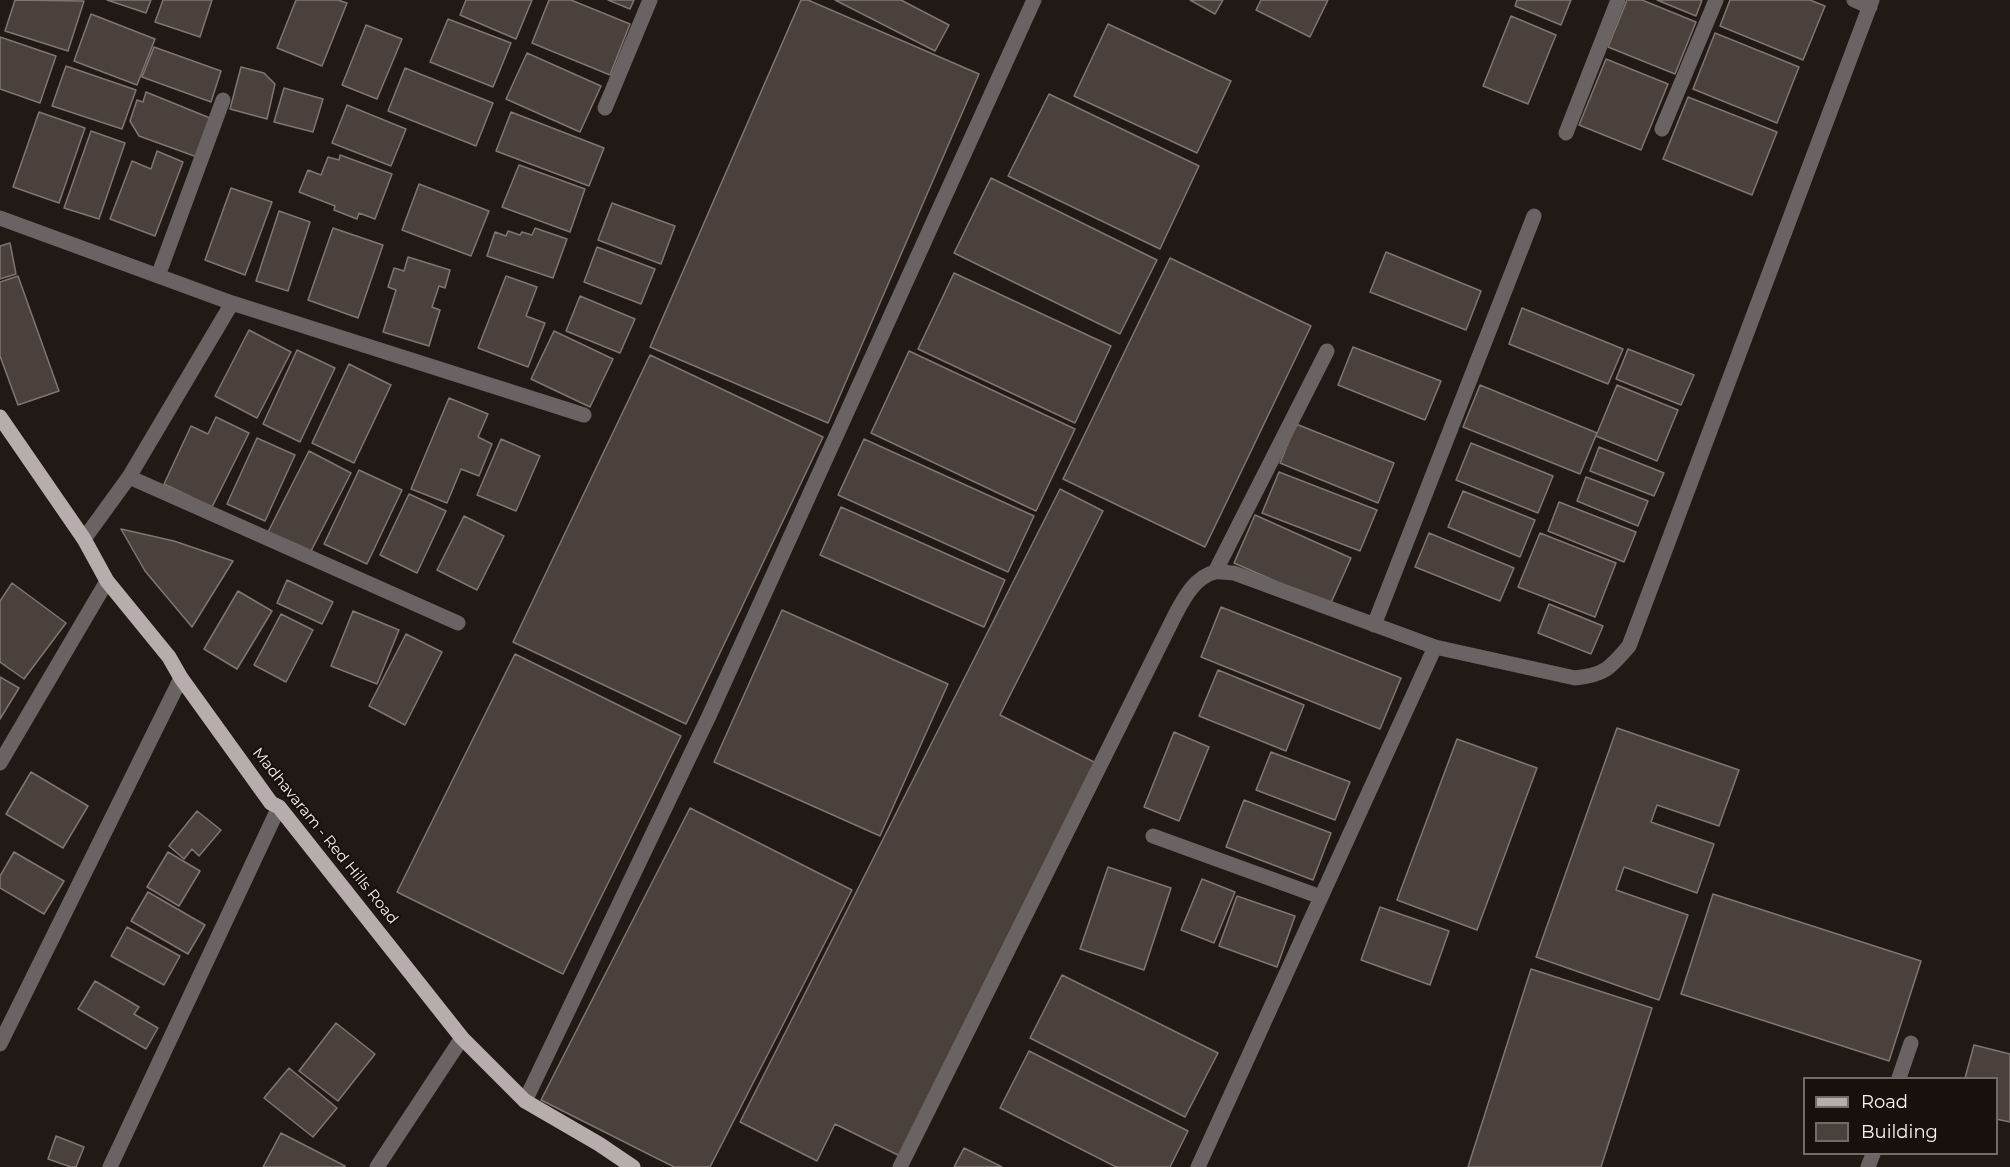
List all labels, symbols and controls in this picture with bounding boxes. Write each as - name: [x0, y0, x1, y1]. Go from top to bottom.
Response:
- street label: Madhavaram - Red Hills Road: [248, 744, 402, 928]
- legend: [1803, 1077, 1998, 1155]
- text: Road: [1861, 1091, 1908, 1113]
- text: Building: [1861, 1121, 1938, 1143]

